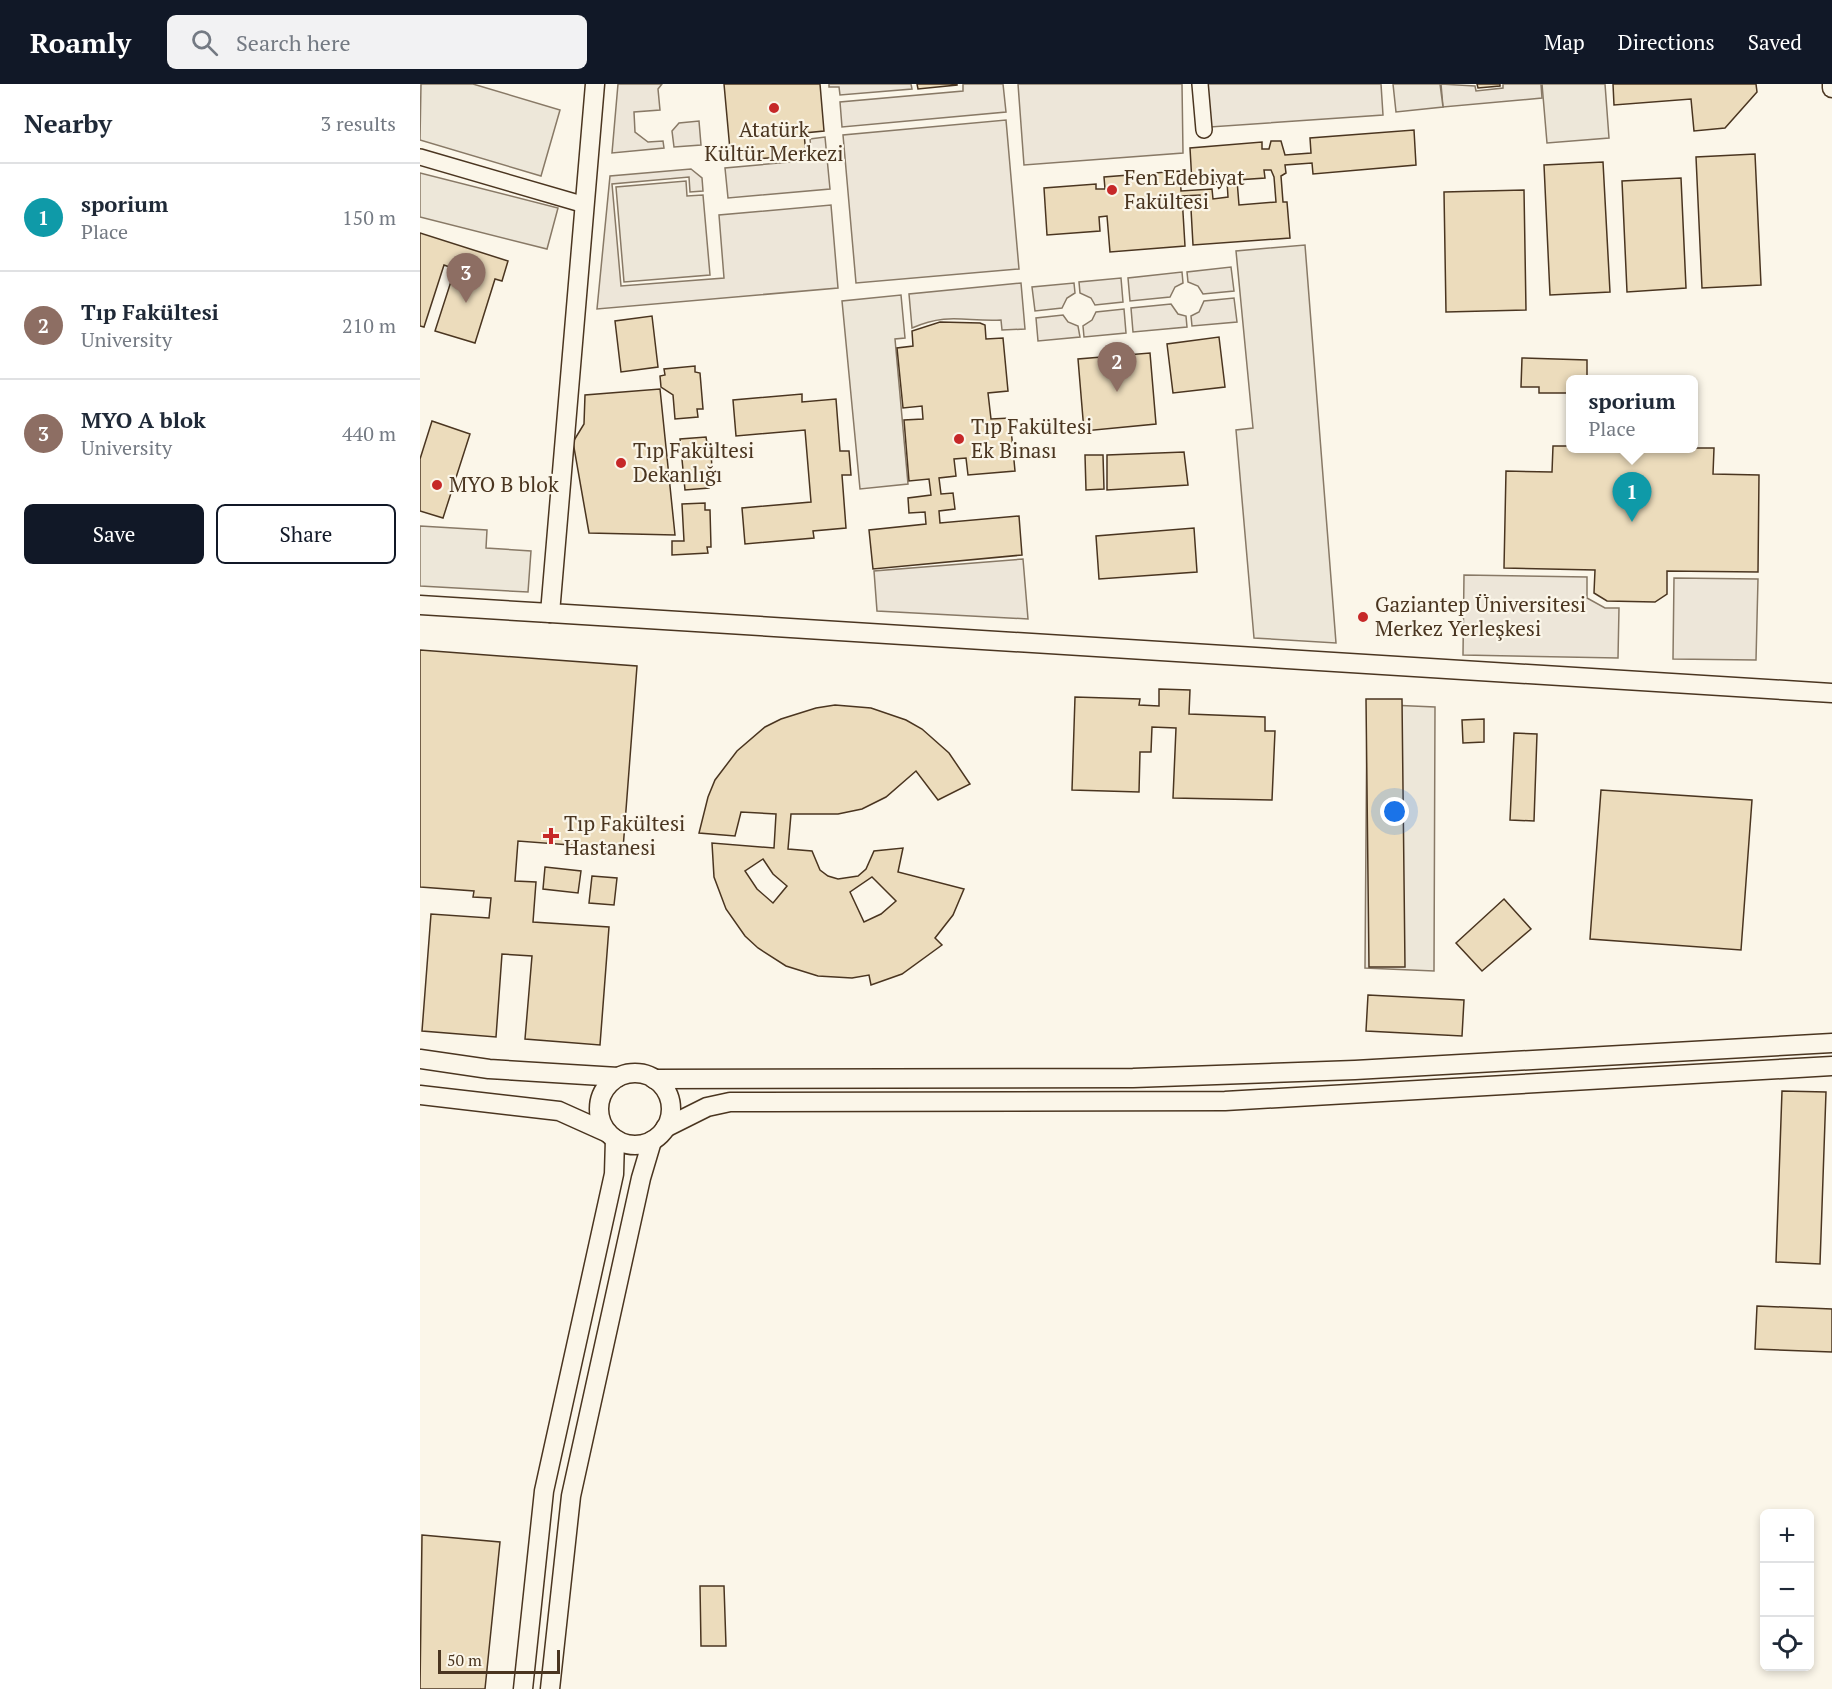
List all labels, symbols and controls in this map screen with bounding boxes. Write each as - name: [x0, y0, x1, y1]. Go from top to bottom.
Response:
- search box: [167, 15, 587, 69]
- text: Roamly: [30, 24, 131, 61]
- icon: search: [188, 26, 221, 59]
- text: Search here: [236, 28, 350, 57]
- text: Map: [1544, 28, 1585, 56]
- text: Directions: [1618, 28, 1715, 56]
- text: Saved: [1748, 28, 1802, 56]
- marker: Atatürk Kültür Merkezi: [767, 101, 781, 115]
- text: Nearby: [24, 106, 112, 140]
- text: 3 results: [321, 110, 396, 137]
- place label: Atatürk Kültür Merkezi: [704, 115, 844, 167]
- place label: Fen Edebiyat Fakültesi: [1124, 163, 1245, 215]
- marker: Fen Edebiyat Fakültesi: [1105, 183, 1119, 197]
- text: sporium: [81, 189, 168, 218]
- text: 1: [38, 204, 49, 231]
- text: 150 m: [342, 204, 396, 231]
- text: Place: [81, 218, 128, 245]
- pin: 3: [446, 254, 486, 303]
- text: Tıp Fakültesi: [81, 297, 219, 326]
- text: 2: [38, 312, 49, 339]
- text: 210 m: [342, 312, 396, 339]
- text: University: [81, 326, 172, 353]
- pin: 2: [1098, 342, 1136, 392]
- popup: [1566, 375, 1698, 453]
- text: sporium: [1588, 386, 1676, 415]
- text: MYO A blok: [81, 405, 206, 434]
- place label: Tıp Fakültesi Ek Binası: [971, 412, 1092, 464]
- text: Place: [1588, 415, 1635, 442]
- text: 3: [38, 420, 49, 447]
- text: 440 m: [342, 420, 396, 447]
- marker: Tıp Fakültesi Ek Binası: [952, 432, 966, 446]
- text: University: [81, 434, 172, 461]
- place label: Tıp Fakültesi Dekanlığı: [633, 436, 754, 488]
- marker: Tıp Fakültesi Dekanlığı: [614, 456, 628, 470]
- place label: MYO B blok: [449, 470, 559, 498]
- pin: 1: [1612, 472, 1652, 522]
- marker: MYO B blok: [430, 478, 444, 492]
- button: Save: [24, 504, 204, 564]
- button: Share: [216, 504, 396, 564]
- place label: Gaziantep Üniversitesi Merkez Yerleşkesi: [1375, 590, 1586, 642]
- marker: Gaziantep Üniversitesi Merkez Yerleşkesi: [1356, 610, 1370, 624]
- your location: [1380, 797, 1409, 826]
- place label: Tıp Fakültesi Hastanesi: [564, 809, 685, 861]
- marker: Tıp Fakültesi Hastanesi: [542, 827, 560, 845]
- map controls: [1760, 1509, 1814, 1671]
- button: +: [1760, 1509, 1814, 1563]
- button: −: [1760, 1563, 1814, 1617]
- button: locate: [1760, 1617, 1814, 1671]
- scale bar: [438, 1647, 560, 1674]
- text: 50 m: [447, 1649, 482, 1671]

